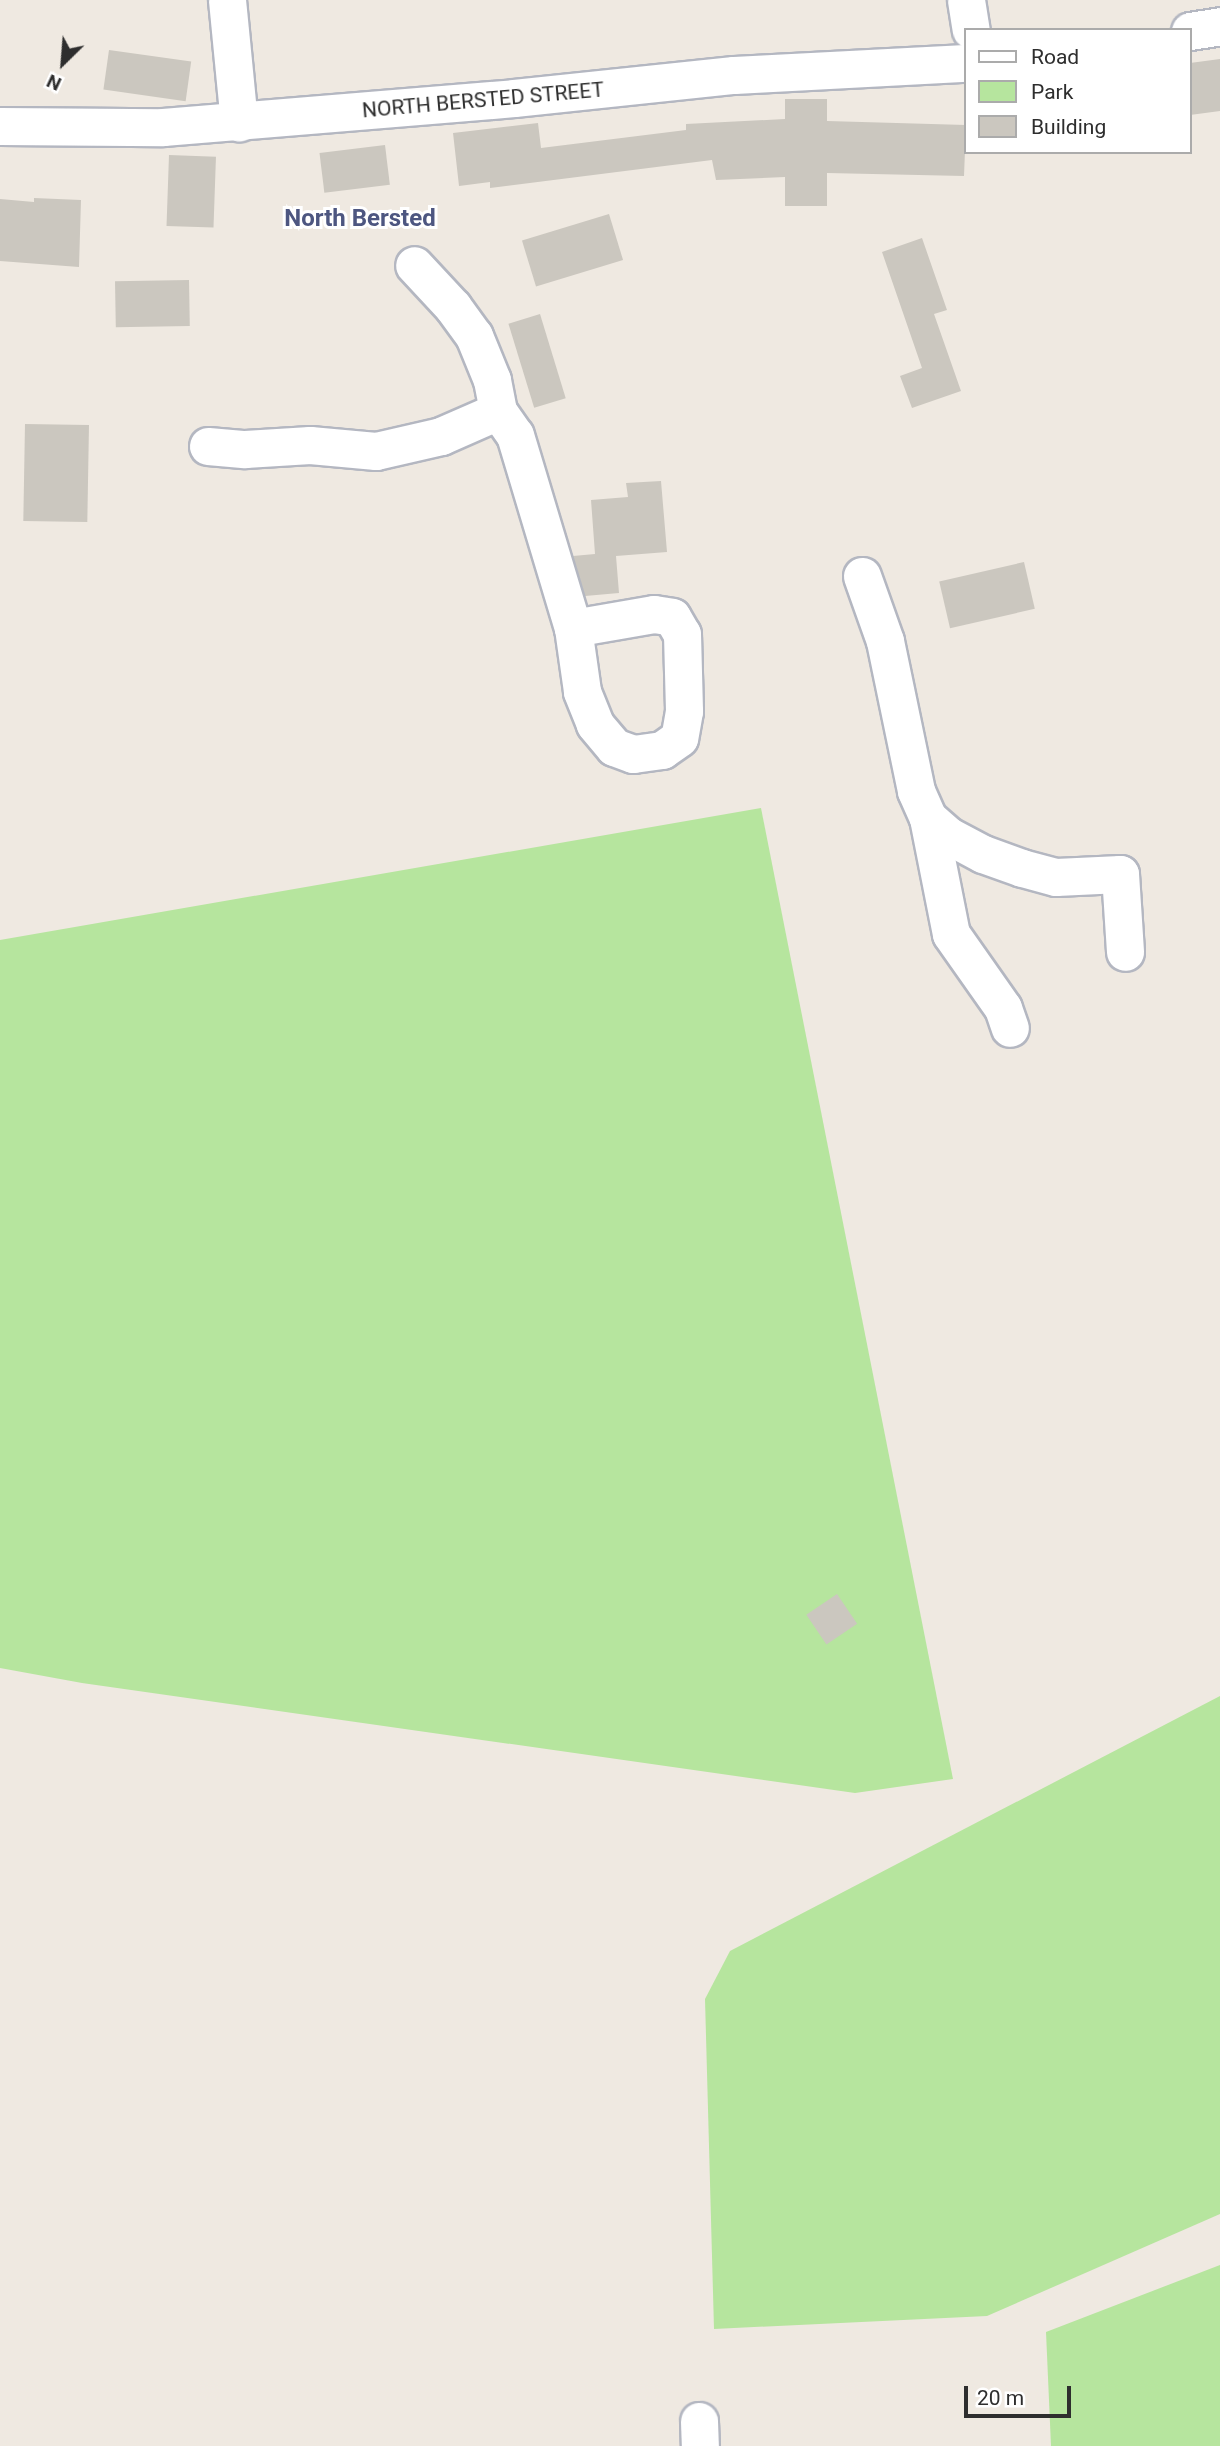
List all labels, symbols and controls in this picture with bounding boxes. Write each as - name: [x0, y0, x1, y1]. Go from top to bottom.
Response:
- north arrow: [28, 28, 98, 98]
- legend: [964, 28, 1192, 154]
- text: Road: [1031, 45, 1079, 69]
- text: N: [43, 69, 65, 96]
- street label: NORTH BERSTED STREET: [361, 77, 605, 123]
- text: Park: [1031, 80, 1073, 104]
- text: Building: [1031, 115, 1106, 139]
- district label: North Bersted: [284, 205, 436, 233]
- scale bar: [968, 2372, 1075, 2416]
- text: 20 m: [977, 2386, 1024, 2410]

